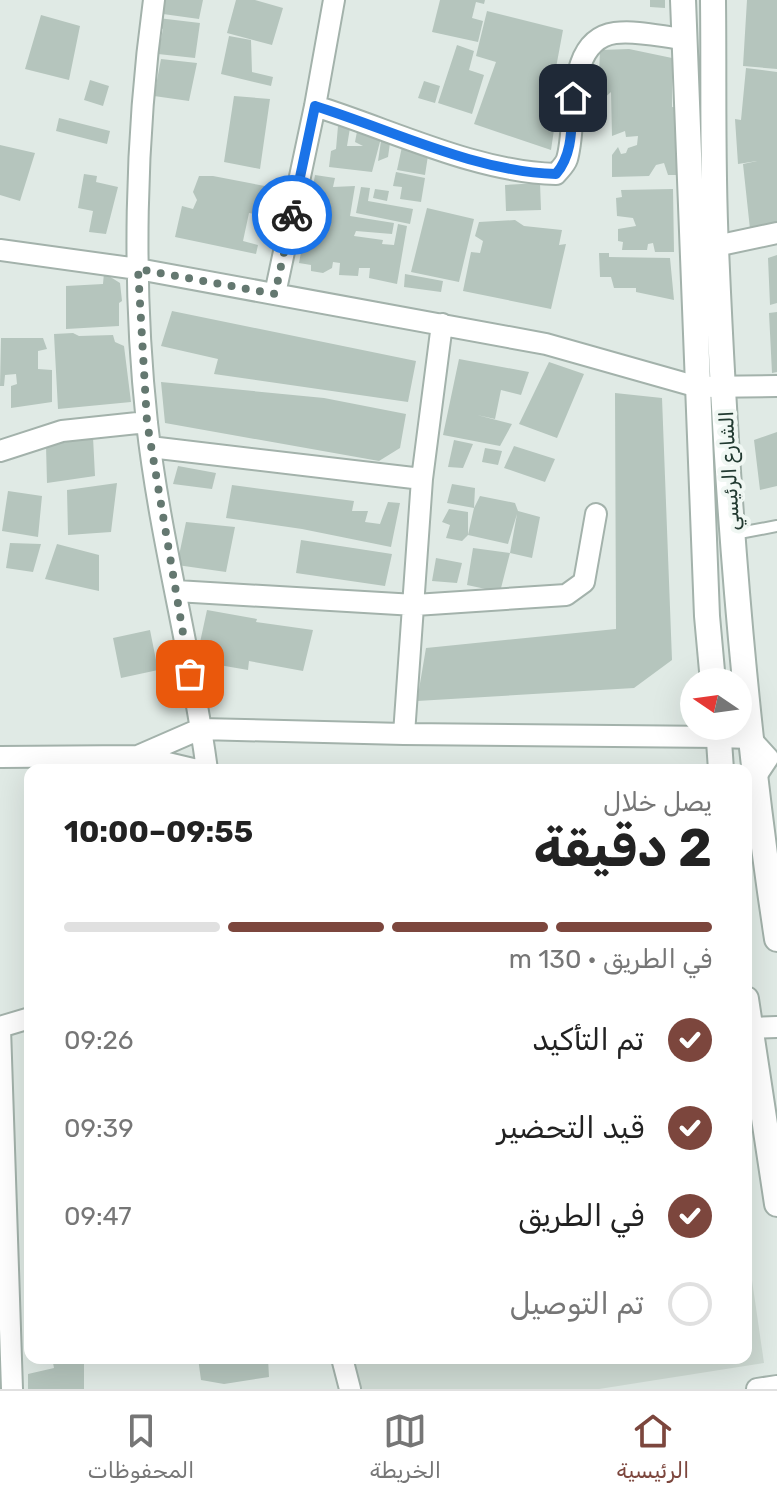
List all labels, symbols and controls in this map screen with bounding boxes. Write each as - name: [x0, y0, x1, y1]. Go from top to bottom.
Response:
- pin: [539, 64, 607, 132]
- icon: home: [551, 76, 595, 120]
- courier: [252, 175, 332, 255]
- icon: bike: [270, 193, 314, 237]
- street label: الشارع الرئيسي: [714, 410, 747, 532]
- pin: [156, 640, 224, 708]
- icon: bag: [168, 652, 212, 696]
- north arrow: [680, 668, 752, 740]
- map controls: [680, 668, 752, 740]
- text: يصل خلال: [603, 787, 712, 818]
- text: 09:55–10:00: [64, 814, 253, 850]
- text: 2 دقيقة: [533, 817, 712, 879]
- text: في الطريق · 130 m: [509, 944, 712, 975]
- icon: check: [668, 1018, 712, 1062]
- text: تم التأكيد: [532, 1022, 644, 1058]
- text: 09:26: [64, 1025, 134, 1056]
- icon: check: [668, 1106, 712, 1150]
- text: قيد التحضير: [497, 1110, 644, 1146]
- text: 09:39: [64, 1113, 134, 1144]
- icon: check: [668, 1194, 712, 1238]
- text: في الطريق: [518, 1198, 644, 1234]
- text: 09:47: [64, 1201, 132, 1232]
- text: تم التوصيل: [509, 1286, 644, 1322]
- tab: المحفوظات: [88, 1409, 194, 1484]
- tab: الخريطة: [370, 1409, 441, 1484]
- tab: الرئيسية: [616, 1409, 689, 1484]

